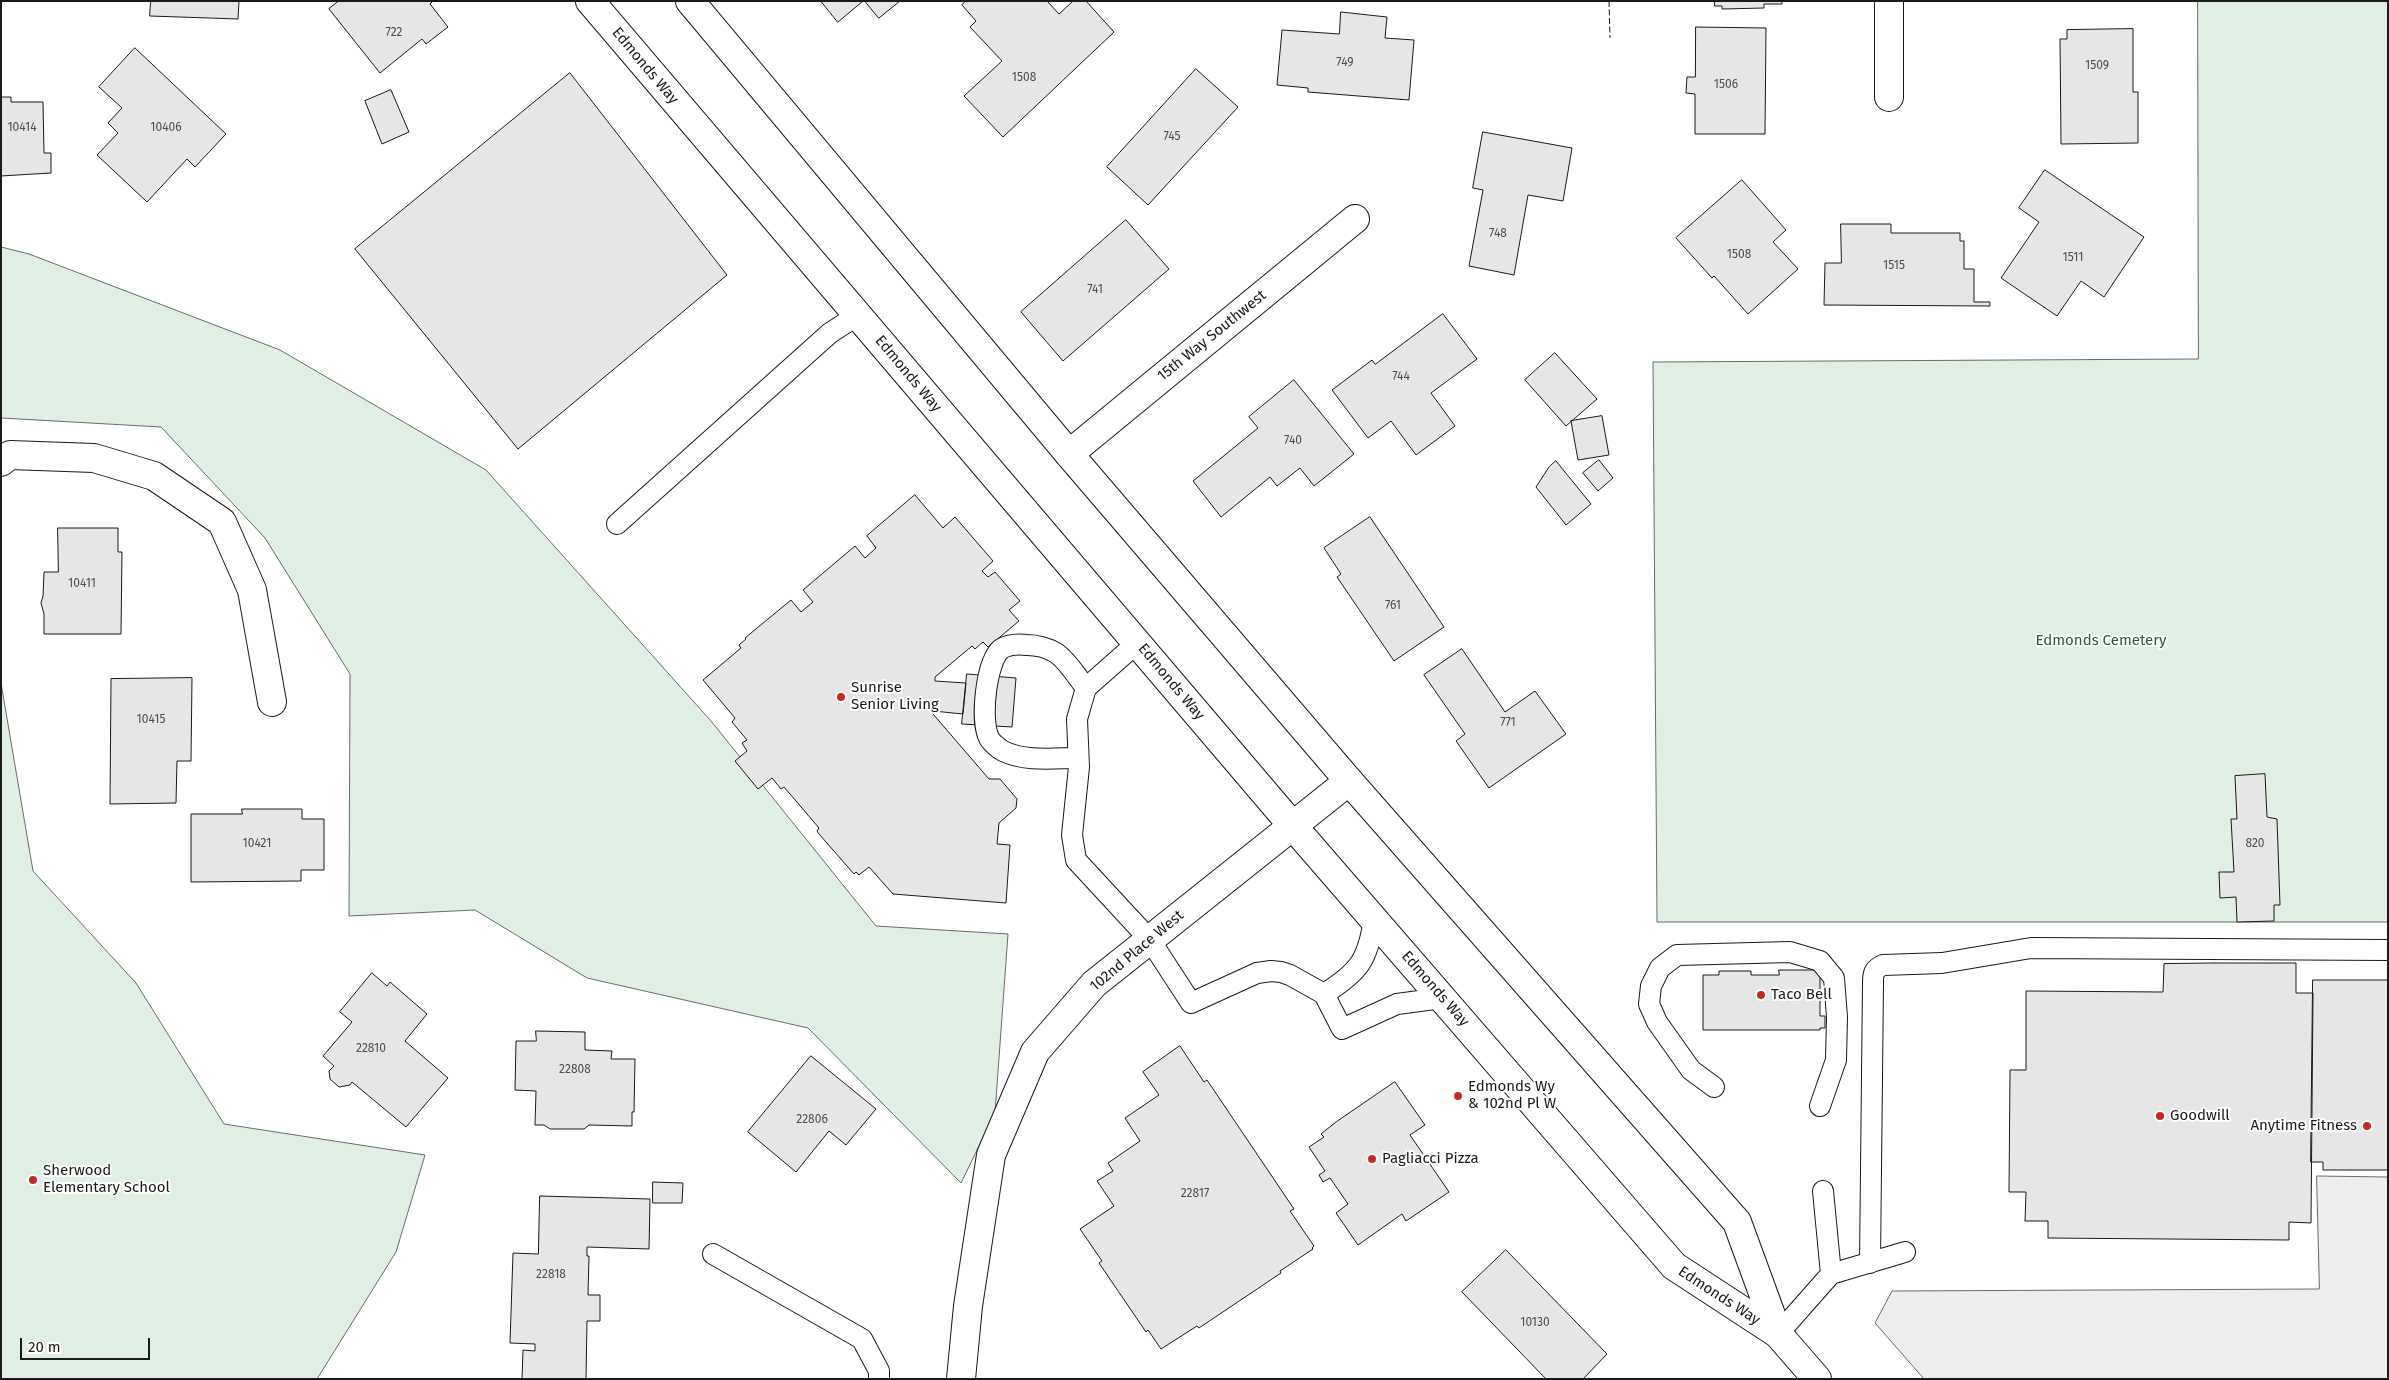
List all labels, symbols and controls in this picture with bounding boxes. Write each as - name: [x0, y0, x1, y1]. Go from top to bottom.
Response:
- street label: Edmonds Way: [608, 24, 682, 108]
- house number: 722: [385, 26, 403, 40]
- house number: 749: [1336, 56, 1354, 70]
- house number: 1509: [2085, 59, 2109, 73]
- house number: 1508: [1012, 71, 1036, 85]
- house number: 1506: [1714, 78, 1738, 92]
- house number: 10414: [7, 121, 37, 135]
- house number: 10406: [150, 121, 182, 135]
- house number: 745: [1163, 130, 1181, 144]
- house number: 748: [1489, 227, 1507, 241]
- house number: 1508: [1727, 248, 1751, 262]
- house number: 1511: [2063, 251, 2083, 265]
- house number: 1515: [1883, 259, 1905, 273]
- house number: 741: [1087, 283, 1103, 297]
- street label: 15th Way Southwest: [1154, 287, 1270, 385]
- street label: Edmonds Way: [871, 332, 945, 416]
- house number: 744: [1392, 370, 1410, 384]
- house number: 740: [1284, 434, 1302, 448]
- house number: 10411: [68, 577, 96, 591]
- house number: 761: [1385, 599, 1401, 613]
- park label: Edmonds Cemetery: [2036, 632, 2166, 650]
- street label: Edmonds Way: [1134, 640, 1208, 724]
- place label: Sunrise Senior Living: [851, 679, 939, 714]
- marker: Sunrise Senior Living: [835, 691, 847, 703]
- house number: 10415: [137, 713, 165, 727]
- house number: 771: [1500, 716, 1516, 730]
- house number: 10421: [243, 837, 271, 851]
- house number: 820: [2245, 837, 2265, 851]
- street label: 102nd Place West: [1086, 907, 1188, 995]
- street label: Edmonds Way: [1397, 948, 1473, 1030]
- place label: Taco Bell: [1771, 986, 1832, 1004]
- marker: Taco Bell: [1755, 989, 1767, 1001]
- house number: 22810: [356, 1042, 386, 1056]
- house number: 22808: [559, 1063, 591, 1077]
- place label: Edmonds Wy & 102nd Pl W: [1468, 1078, 1556, 1113]
- marker: Edmonds Wy & 102nd Pl W: [1452, 1090, 1464, 1102]
- place label: Goodwill: [2170, 1107, 2230, 1125]
- marker: Goodwill: [2154, 1110, 2166, 1122]
- house number: 22806: [796, 1113, 828, 1127]
- place label: Anytime Fitness: [2250, 1117, 2357, 1135]
- marker: Anytime Fitness: [2361, 1120, 2373, 1132]
- place label: Pagliacci Pizza: [1382, 1150, 1479, 1168]
- marker: Pagliacci Pizza: [1366, 1153, 1378, 1165]
- place label: Sherwood Elementary School: [43, 1162, 170, 1197]
- marker: Sherwood Elementary School: [27, 1174, 39, 1186]
- house number: 22817: [1181, 1187, 1209, 1201]
- street label: Edmonds Way: [1675, 1263, 1763, 1329]
- house number: 22818: [536, 1268, 566, 1282]
- house number: 10130: [1520, 1316, 1550, 1330]
- scale bar: [22, 1328, 152, 1360]
- text: 20 m: [28, 1338, 61, 1356]

